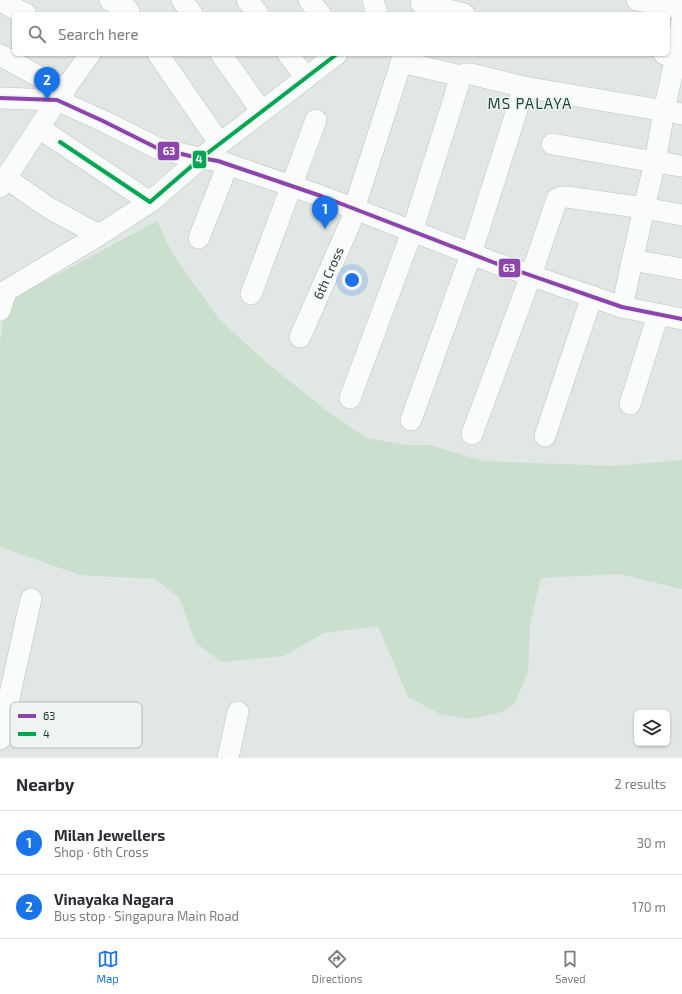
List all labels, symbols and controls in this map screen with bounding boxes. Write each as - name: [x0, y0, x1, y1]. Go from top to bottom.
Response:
- search box: [12, 12, 670, 56]
- icon: search: [26, 23, 48, 45]
- text: Search here: [58, 25, 139, 43]
- pin: 2: [34, 67, 60, 100]
- district label: MS PALAYA: [488, 94, 572, 112]
- line badge: 63: [157, 141, 180, 161]
- text: 63: [163, 144, 175, 157]
- line badge: 4: [192, 150, 207, 169]
- text: 4: [195, 152, 203, 165]
- pin: 1: [312, 196, 338, 229]
- street label: 6th Cross: [310, 244, 347, 302]
- line badge: 63: [498, 258, 521, 278]
- text: 63: [503, 261, 515, 274]
- your location: [342, 270, 362, 290]
- legend: [10, 702, 142, 748]
- text: 63: [43, 709, 55, 722]
- map controls: [634, 710, 670, 746]
- button: layers: [634, 710, 670, 746]
- text: 4: [43, 727, 50, 740]
- text: Nearby: [16, 774, 74, 794]
- text: 2 results: [614, 776, 666, 792]
- text: Milan Jewellers: [54, 826, 165, 844]
- text: 1: [26, 835, 32, 851]
- text: 30 m: [637, 835, 666, 851]
- text: Shop · 6th Cross: [54, 844, 149, 860]
- text: Vinayaka Nagara: [54, 890, 174, 908]
- text: 2: [25, 899, 33, 915]
- text: 170 m: [632, 899, 666, 915]
- text: Bus stop · Singapura Main Road: [54, 908, 239, 924]
- tab: Map: [97, 948, 119, 985]
- tab: Directions: [312, 948, 362, 985]
- tab: Saved: [555, 948, 586, 985]

